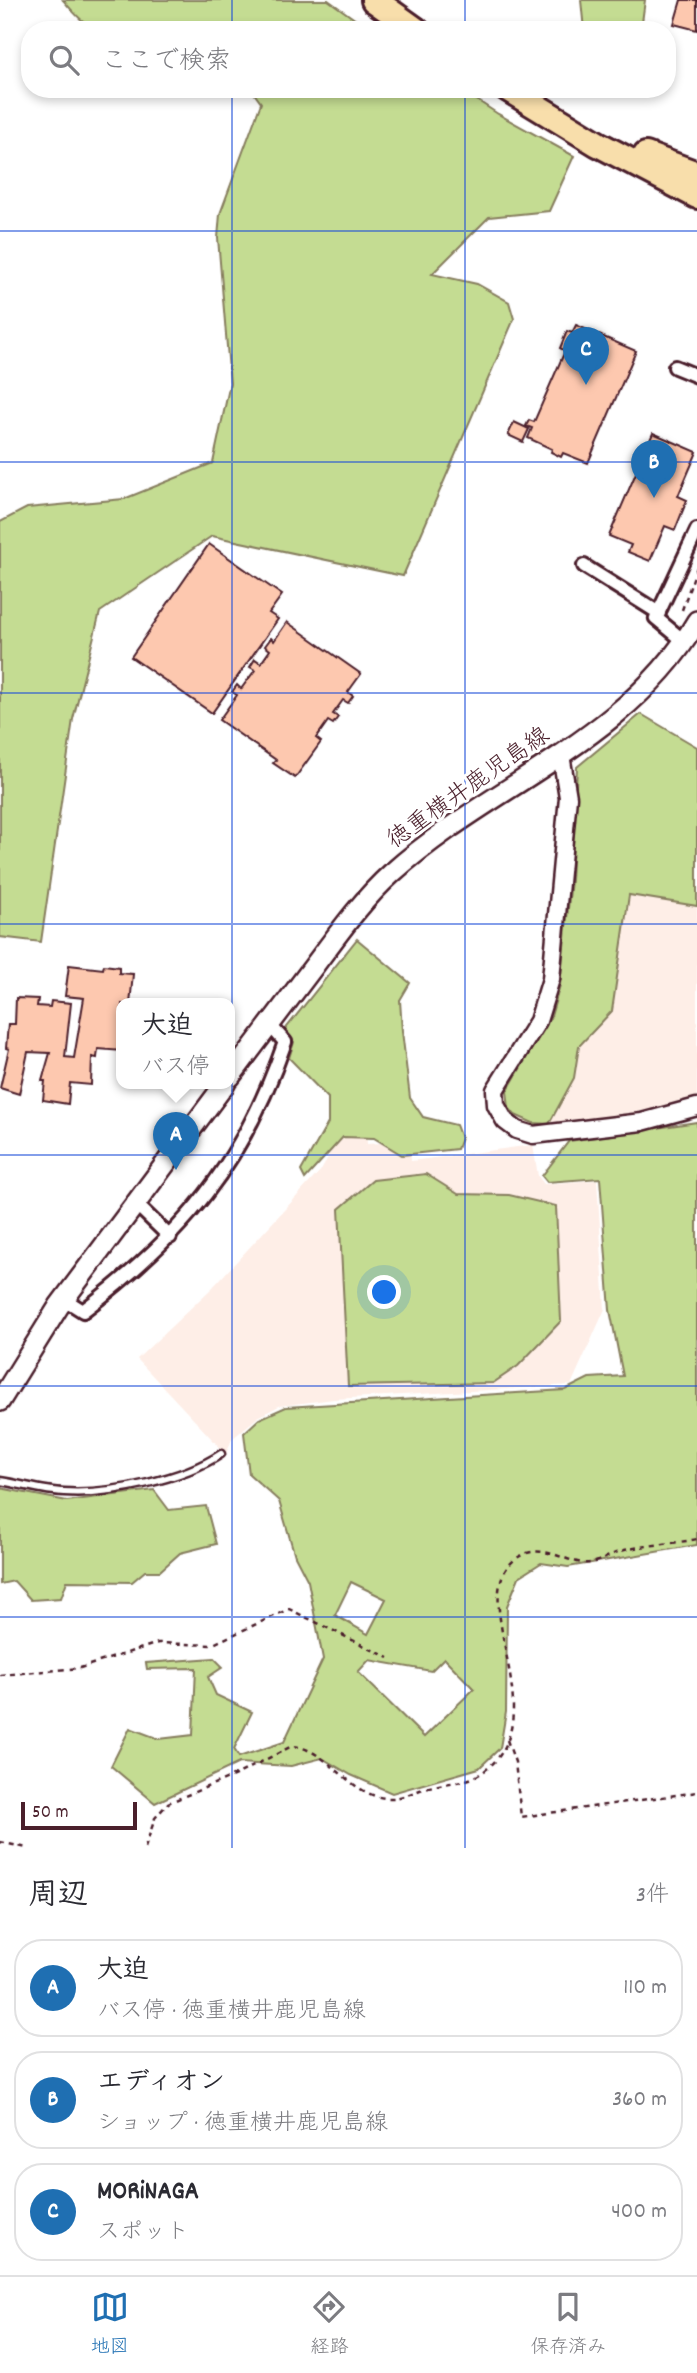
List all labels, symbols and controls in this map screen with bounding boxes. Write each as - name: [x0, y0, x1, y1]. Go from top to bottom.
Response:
- search box: [21, 21, 676, 98]
- icon: search: [45, 41, 83, 79]
- text: ここで検索: [101, 44, 231, 81]
- pin: C: [563, 327, 609, 385]
- pin: B: [631, 440, 677, 498]
- street label: 徳重横井鹿児島線: [381, 720, 557, 858]
- popup: [116, 998, 235, 1089]
- text: 大迫: [141, 1009, 193, 1046]
- text: バス停: [141, 1052, 210, 1085]
- pin: A: [153, 1112, 199, 1170]
- your location: [367, 1275, 401, 1309]
- scale bar: [21, 1799, 136, 1831]
- text: 50 m: [32, 1800, 69, 1827]
- text: 周辺: [28, 1876, 88, 1919]
- text: 3件: [636, 1880, 669, 1913]
- text: 大迫: [97, 1953, 149, 1990]
- text: A: [47, 1972, 59, 2005]
- text: 110 m: [623, 1972, 667, 2005]
- text: バス停 · 徳重横井鹿児島線: [97, 1996, 366, 2029]
- text: エディオン: [97, 2065, 225, 2102]
- text: B: [48, 2084, 58, 2117]
- text: 360 m: [612, 2084, 667, 2117]
- text: ショップ · 徳重横井鹿児島線: [97, 2108, 388, 2141]
- text: MORiNAGA: [97, 2174, 199, 2211]
- text: C: [47, 2196, 59, 2229]
- text: 400 m: [611, 2196, 667, 2229]
- text: スポット: [97, 2217, 189, 2250]
- tab: 地図: [91, 2288, 129, 2362]
- tab: 経路: [310, 2288, 348, 2362]
- tab: 保存済み: [530, 2288, 606, 2362]

